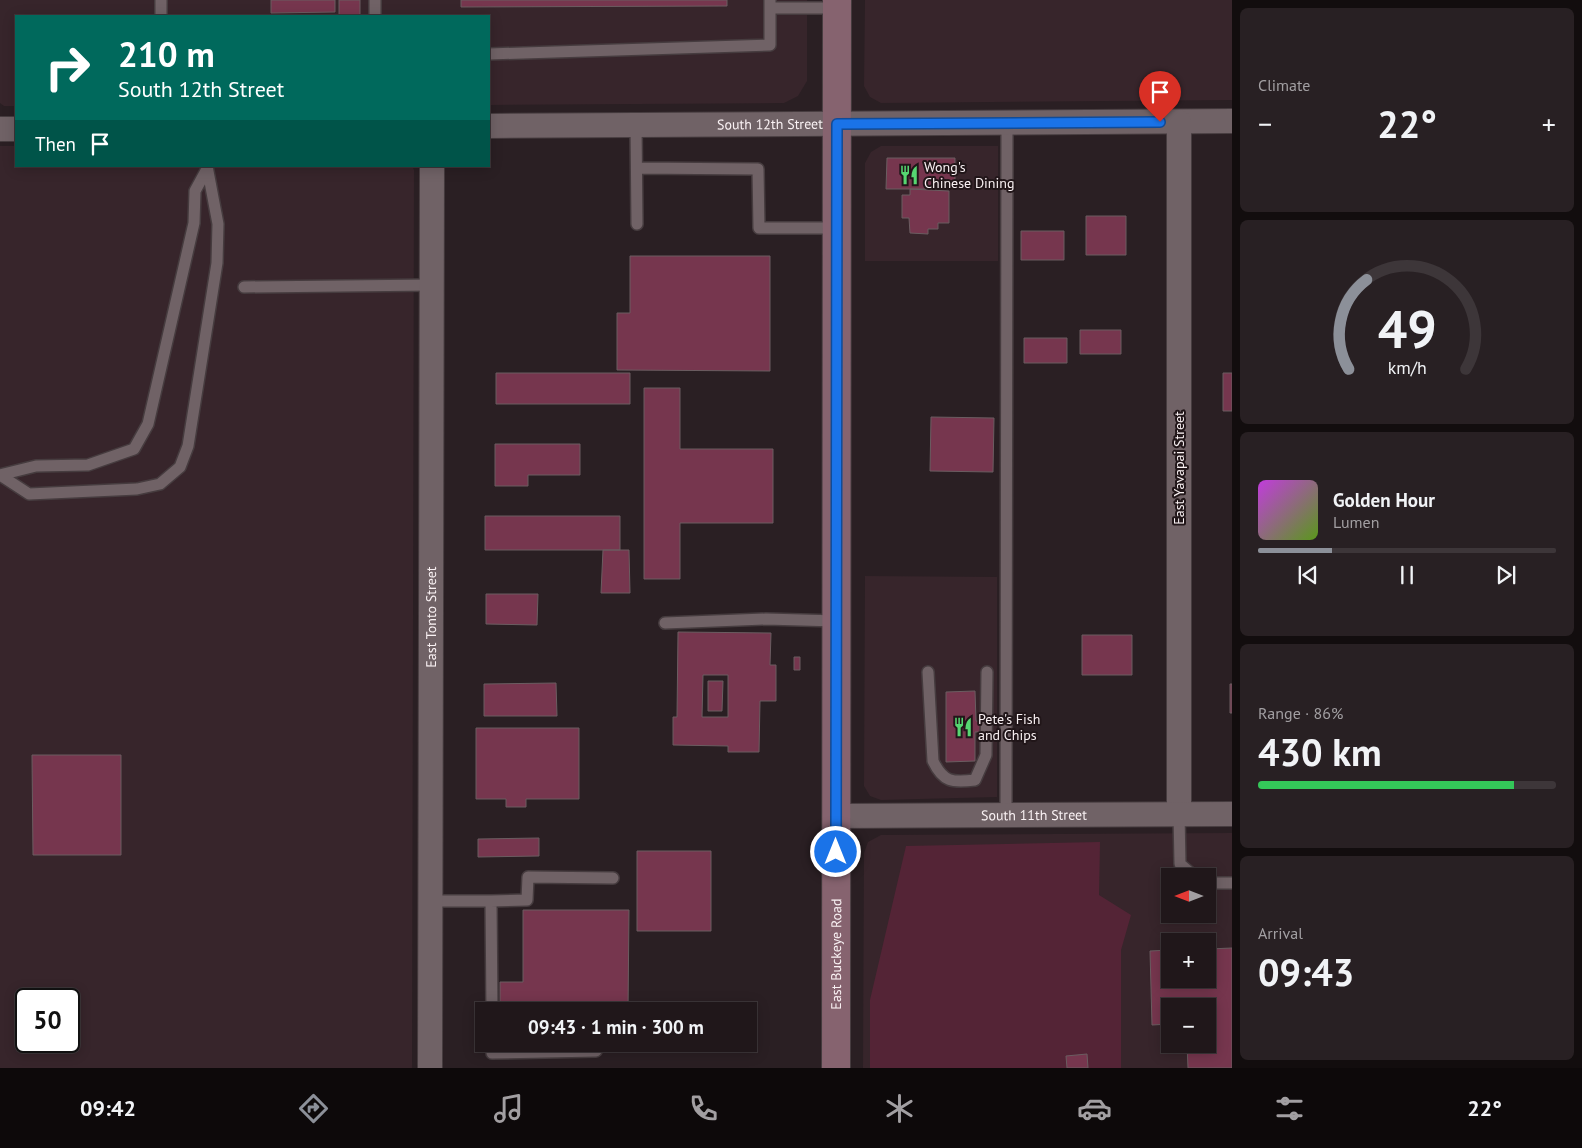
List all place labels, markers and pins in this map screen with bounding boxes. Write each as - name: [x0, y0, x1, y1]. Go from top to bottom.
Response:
- pin: [1139, 71, 1181, 122]
- place label: Wong's Chinese Dining: [924, 158, 1014, 192]
- restaurant icon: Wong's Chinese Dining: [898, 164, 920, 186]
- place label: Pete's Fish and Chips: [978, 710, 1040, 744]
- restaurant icon: Pete's Fish and Chips: [952, 716, 974, 738]

